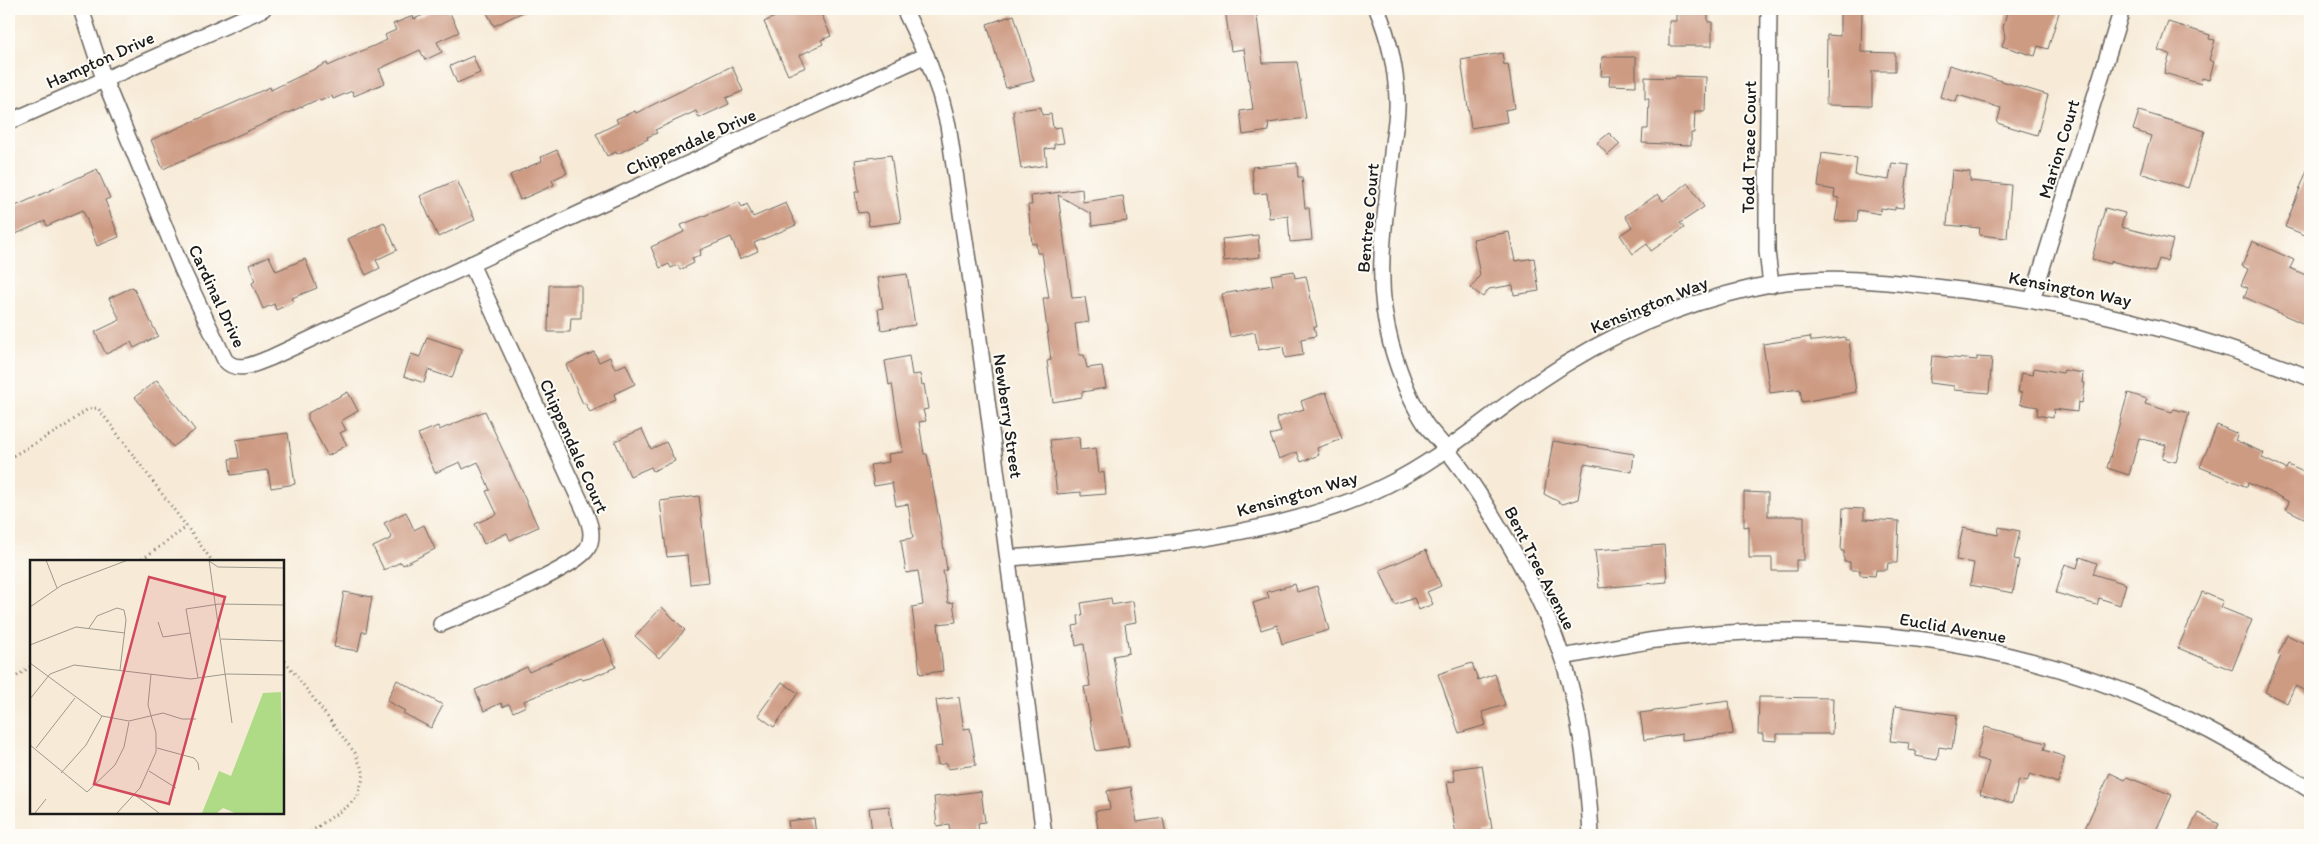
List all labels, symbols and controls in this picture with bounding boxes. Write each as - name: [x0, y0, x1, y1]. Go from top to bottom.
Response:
- street label: Hampton Drive: [42, 26, 158, 94]
- street label: Todd Trace Court: [1737, 80, 1761, 213]
- street label: Marion Court: [2033, 97, 2085, 201]
- street label: Chippendale Drive: [622, 103, 760, 181]
- street label: Bentree Court: [1352, 162, 1384, 274]
- street label: Cardinal Drive: [184, 241, 250, 351]
- street label: Kensington Way: [2007, 266, 2134, 312]
- street label: Kensington Way: [1587, 271, 1711, 339]
- street label: Newberry Street: [988, 352, 1028, 480]
- street label: Chippendale Court: [535, 376, 613, 517]
- street label: Kensington Way: [1234, 466, 1361, 522]
- street label: Bent Tree Avenue: [1499, 502, 1581, 634]
- inset map: [30, 560, 284, 814]
- street label: Euclid Avenue: [1898, 608, 2008, 648]

